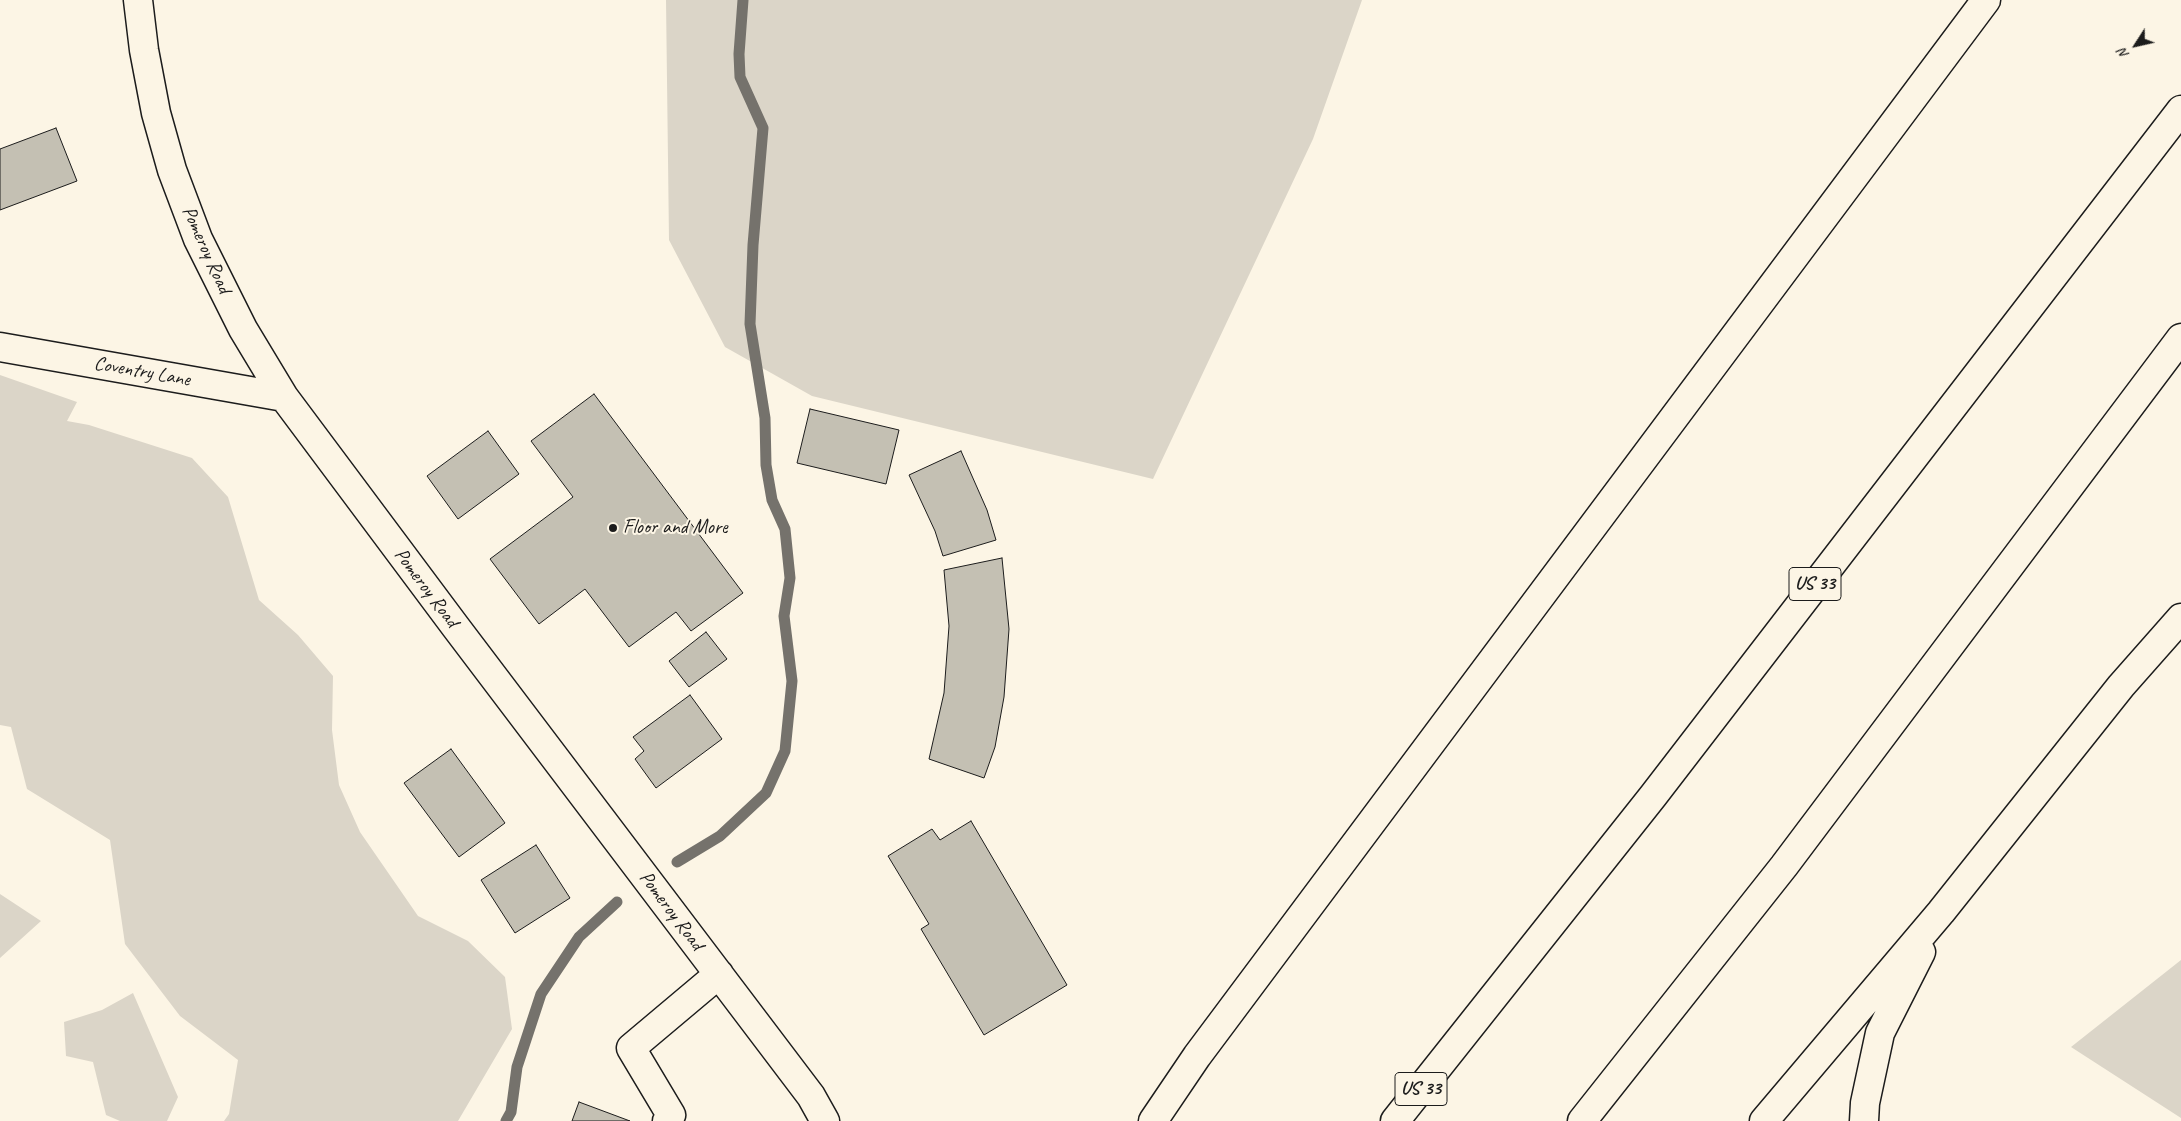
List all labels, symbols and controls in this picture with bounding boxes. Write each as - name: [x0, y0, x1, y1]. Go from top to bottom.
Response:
- north arrow: [2111, 20, 2161, 70]
- text: N: [2114, 45, 2133, 62]
- street label: Pomeroy Road: [176, 203, 236, 297]
- street label: Coventry Lane: [92, 352, 192, 392]
- place label: Floor and More: [623, 516, 728, 540]
- marker: Floor and More: [607, 522, 619, 534]
- street label: Pomeroy Road: [388, 544, 464, 632]
- road number: US 33: [1789, 568, 1841, 600]
- street label: Pomeroy Road: [633, 867, 709, 955]
- road number: US 33: [1395, 1072, 1447, 1106]

